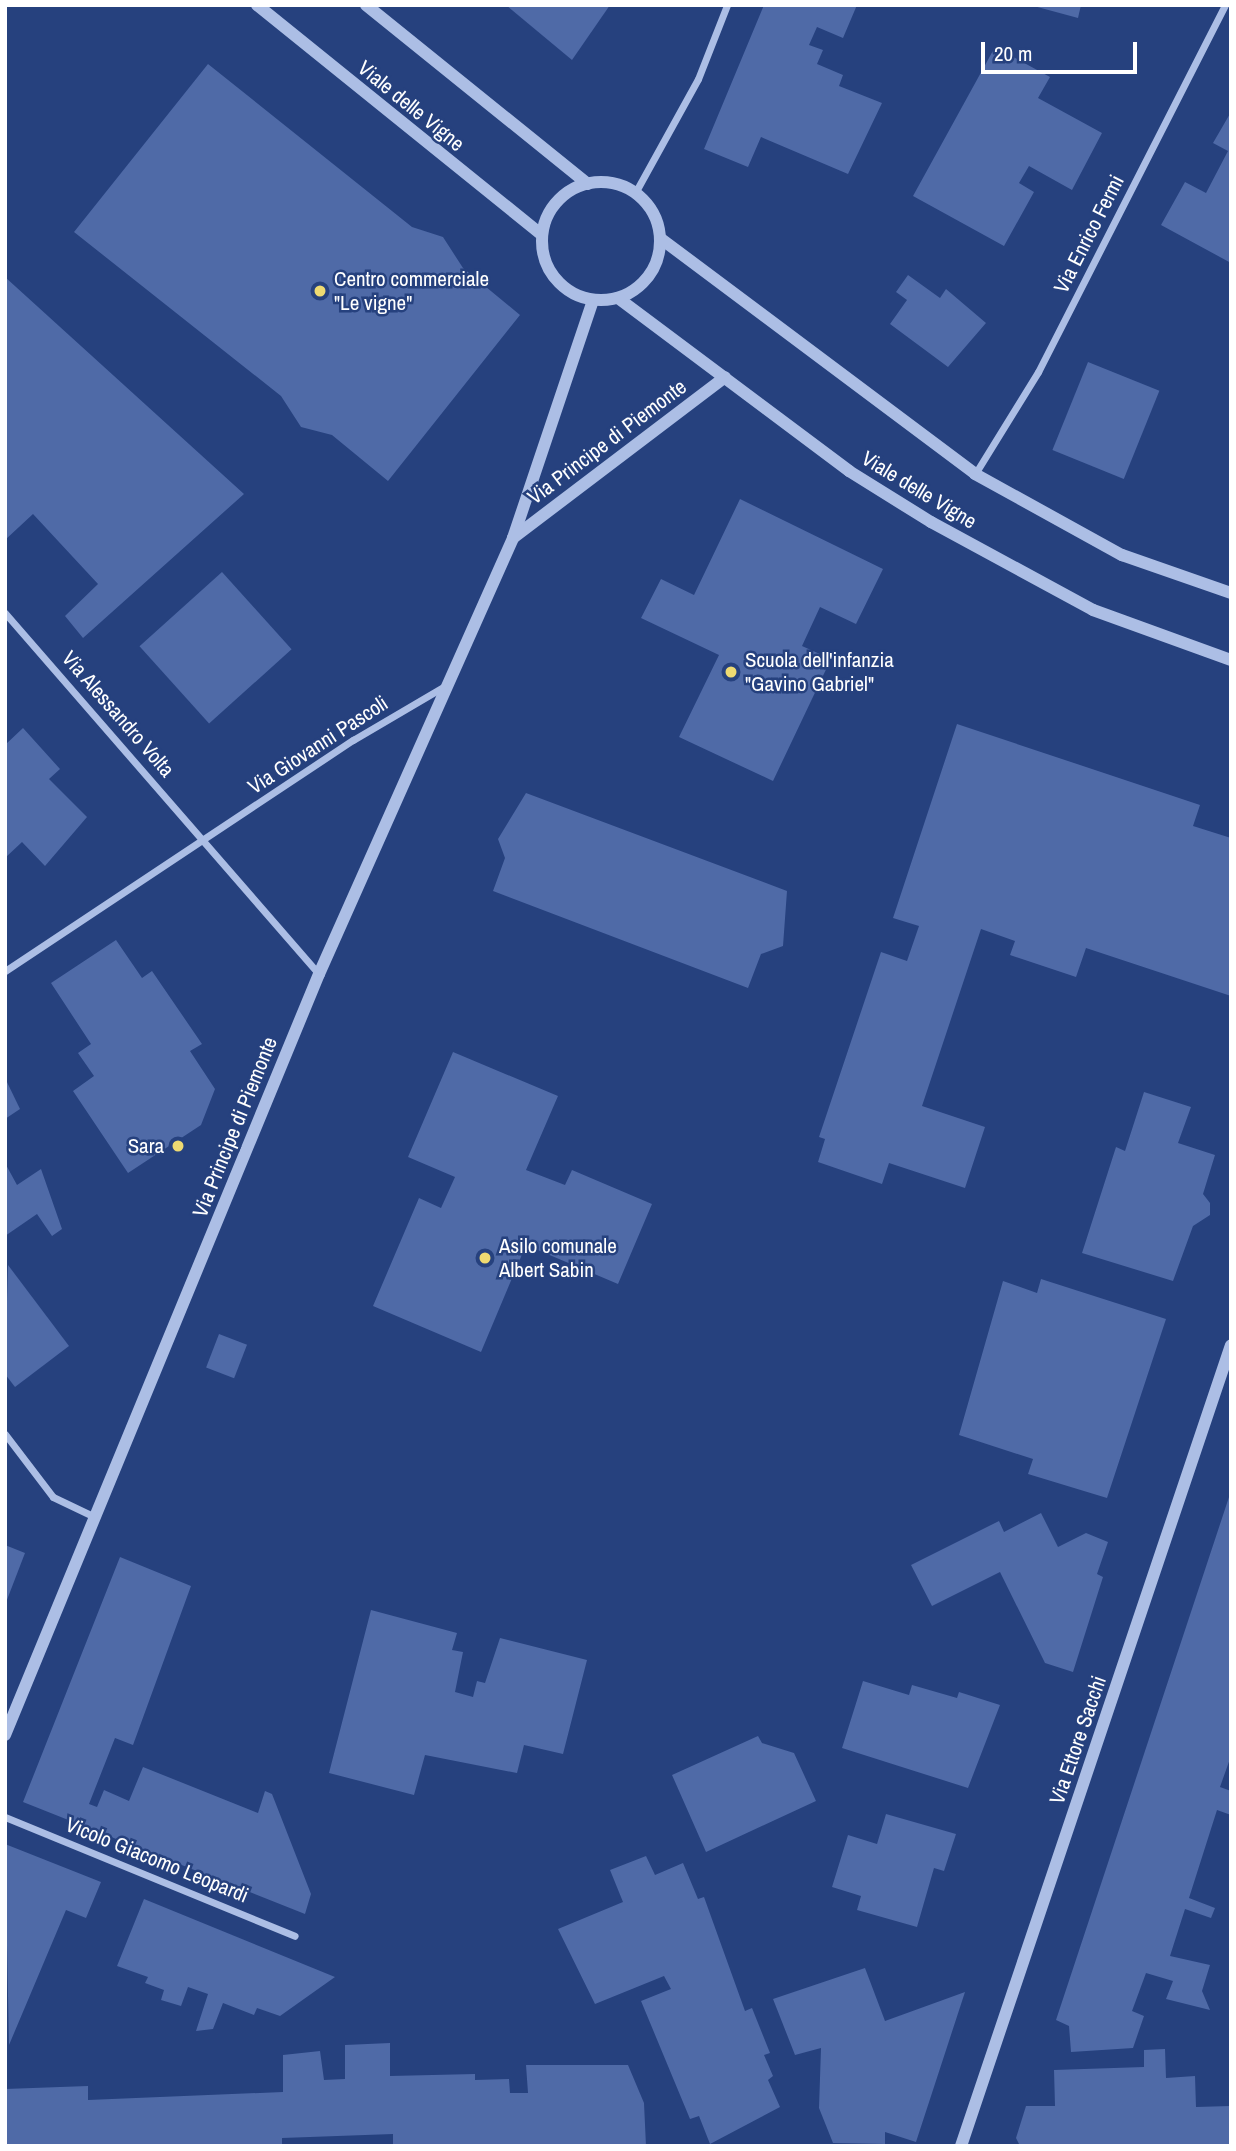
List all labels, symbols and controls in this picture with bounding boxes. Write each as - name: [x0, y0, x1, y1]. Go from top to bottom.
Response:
- scale bar: [984, 28, 1140, 72]
- text: 20 m: [994, 39, 1032, 68]
- street label: Viale delle Vigne: [353, 55, 469, 157]
- street label: Via Enrico Fermi: [1048, 171, 1130, 297]
- place label: Centro commerciale "Le vigne": [334, 266, 489, 316]
- marker: Centro commerciale "Le vigne": [312, 283, 328, 299]
- street label: Via Principe di Piemonte: [523, 374, 691, 510]
- street label: Viale delle Vigne: [857, 446, 981, 534]
- street label: Via Alessandro Volta: [56, 646, 180, 782]
- place label: Scuola dell'infanzia "Gavino Gabriel": [745, 647, 894, 697]
- marker: Scuola dell'infanzia "Gavino Gabriel": [723, 664, 739, 680]
- street label: Via Giovanni Pascoli: [243, 690, 393, 800]
- street label: Via Principe di Piemonte: [187, 1033, 283, 1221]
- place label: Sara: [128, 1133, 164, 1159]
- marker: Sara: [170, 1138, 186, 1154]
- place label: Asilo comunale Albert Sabin: [499, 1233, 617, 1283]
- marker: Asilo comunale Albert Sabin: [477, 1250, 493, 1266]
- street label: Via Ettore Sacchi: [1044, 1673, 1112, 1807]
- street label: Vicolo Giacomo Leopardi: [62, 1812, 252, 1908]

